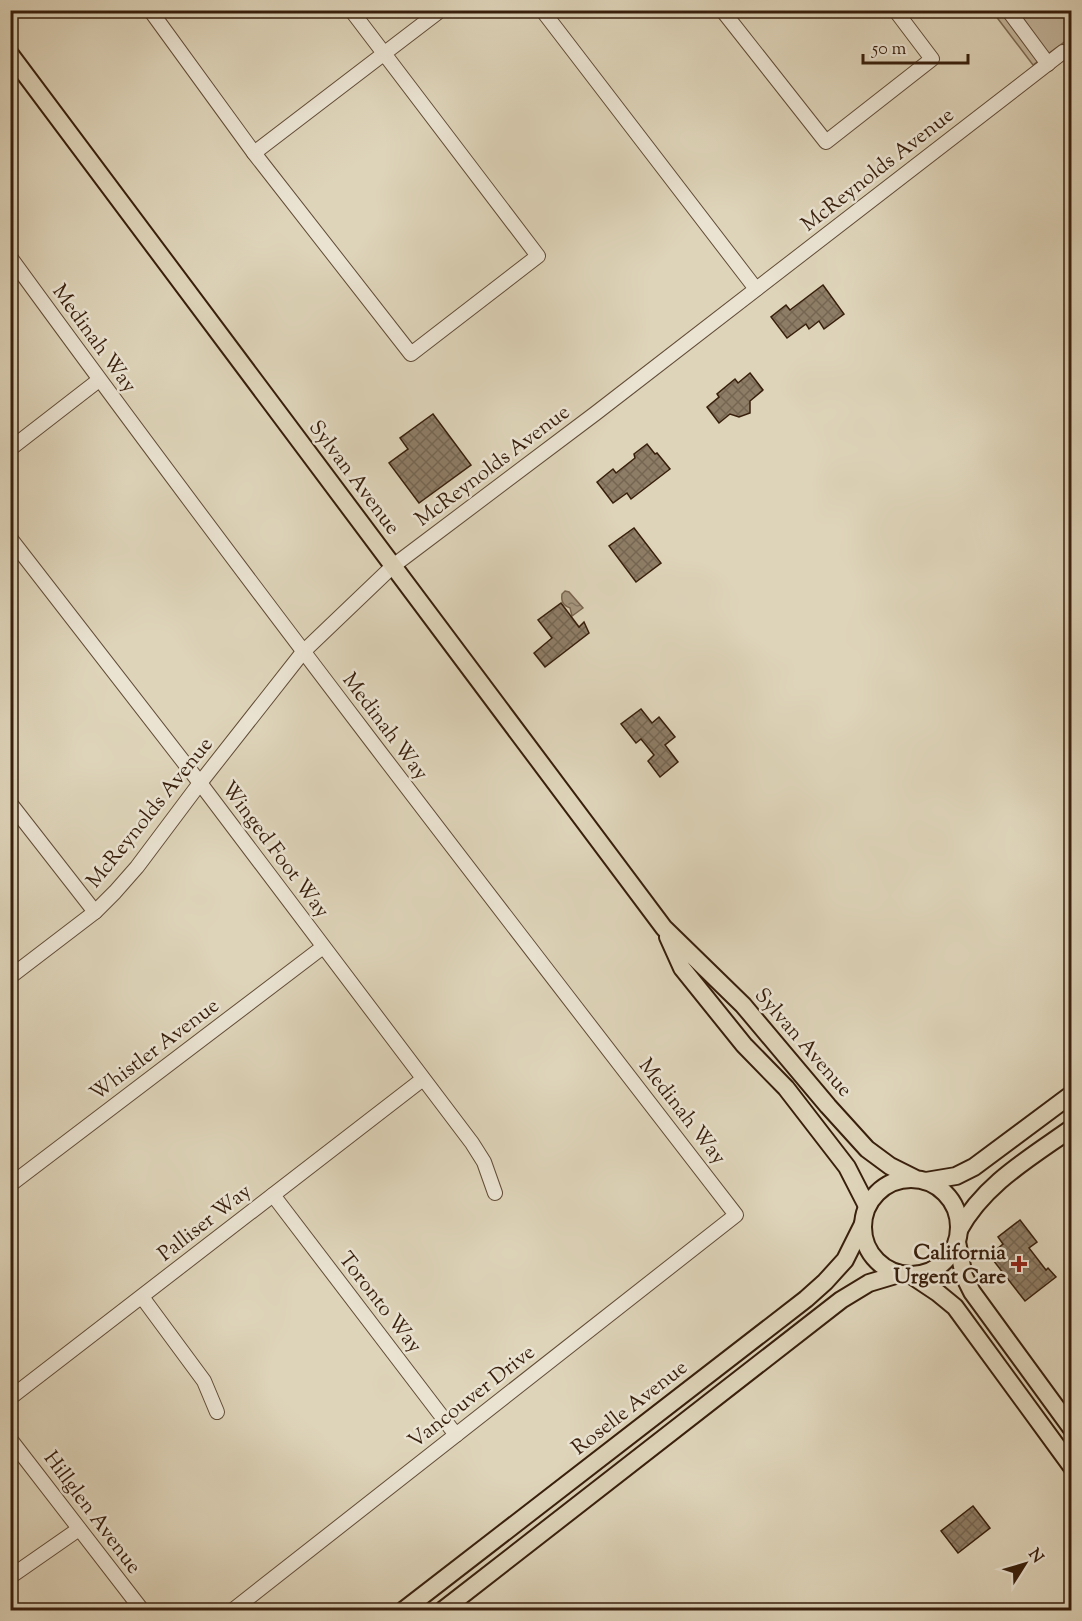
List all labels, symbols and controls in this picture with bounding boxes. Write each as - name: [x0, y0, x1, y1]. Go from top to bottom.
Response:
- scale bar: [863, 27, 968, 65]
- text: 50 m: [871, 37, 907, 63]
- street label: McReynolds Avenue: [795, 101, 961, 240]
- street label: Medinah Way: [44, 279, 143, 400]
- street label: McReynolds Avenue: [410, 398, 577, 535]
- street label: Sylvan Avenue: [300, 415, 406, 542]
- street label: Medinah Way: [334, 667, 435, 788]
- street label: McReynolds Avenue: [80, 731, 221, 895]
- street label: Winged Foot Way: [213, 776, 336, 925]
- street label: Sylvan Avenue: [746, 982, 859, 1105]
- street label: Whistler Avenue: [84, 992, 226, 1109]
- street label: Medinah Way: [630, 1053, 733, 1172]
- street label: Palliser Way: [152, 1177, 259, 1270]
- place label: California Urgent Care: [894, 1239, 1006, 1293]
- street label: Toronto Way: [330, 1246, 429, 1361]
- marker: California Urgent Care: [1010, 1255, 1028, 1273]
- street label: Vancouver Drive: [402, 1338, 542, 1457]
- street label: Roselle Avenue: [566, 1354, 695, 1463]
- street label: Hillglen Avenue: [35, 1446, 148, 1581]
- north arrow: [995, 1534, 1055, 1594]
- text: N: [1022, 1544, 1048, 1569]

